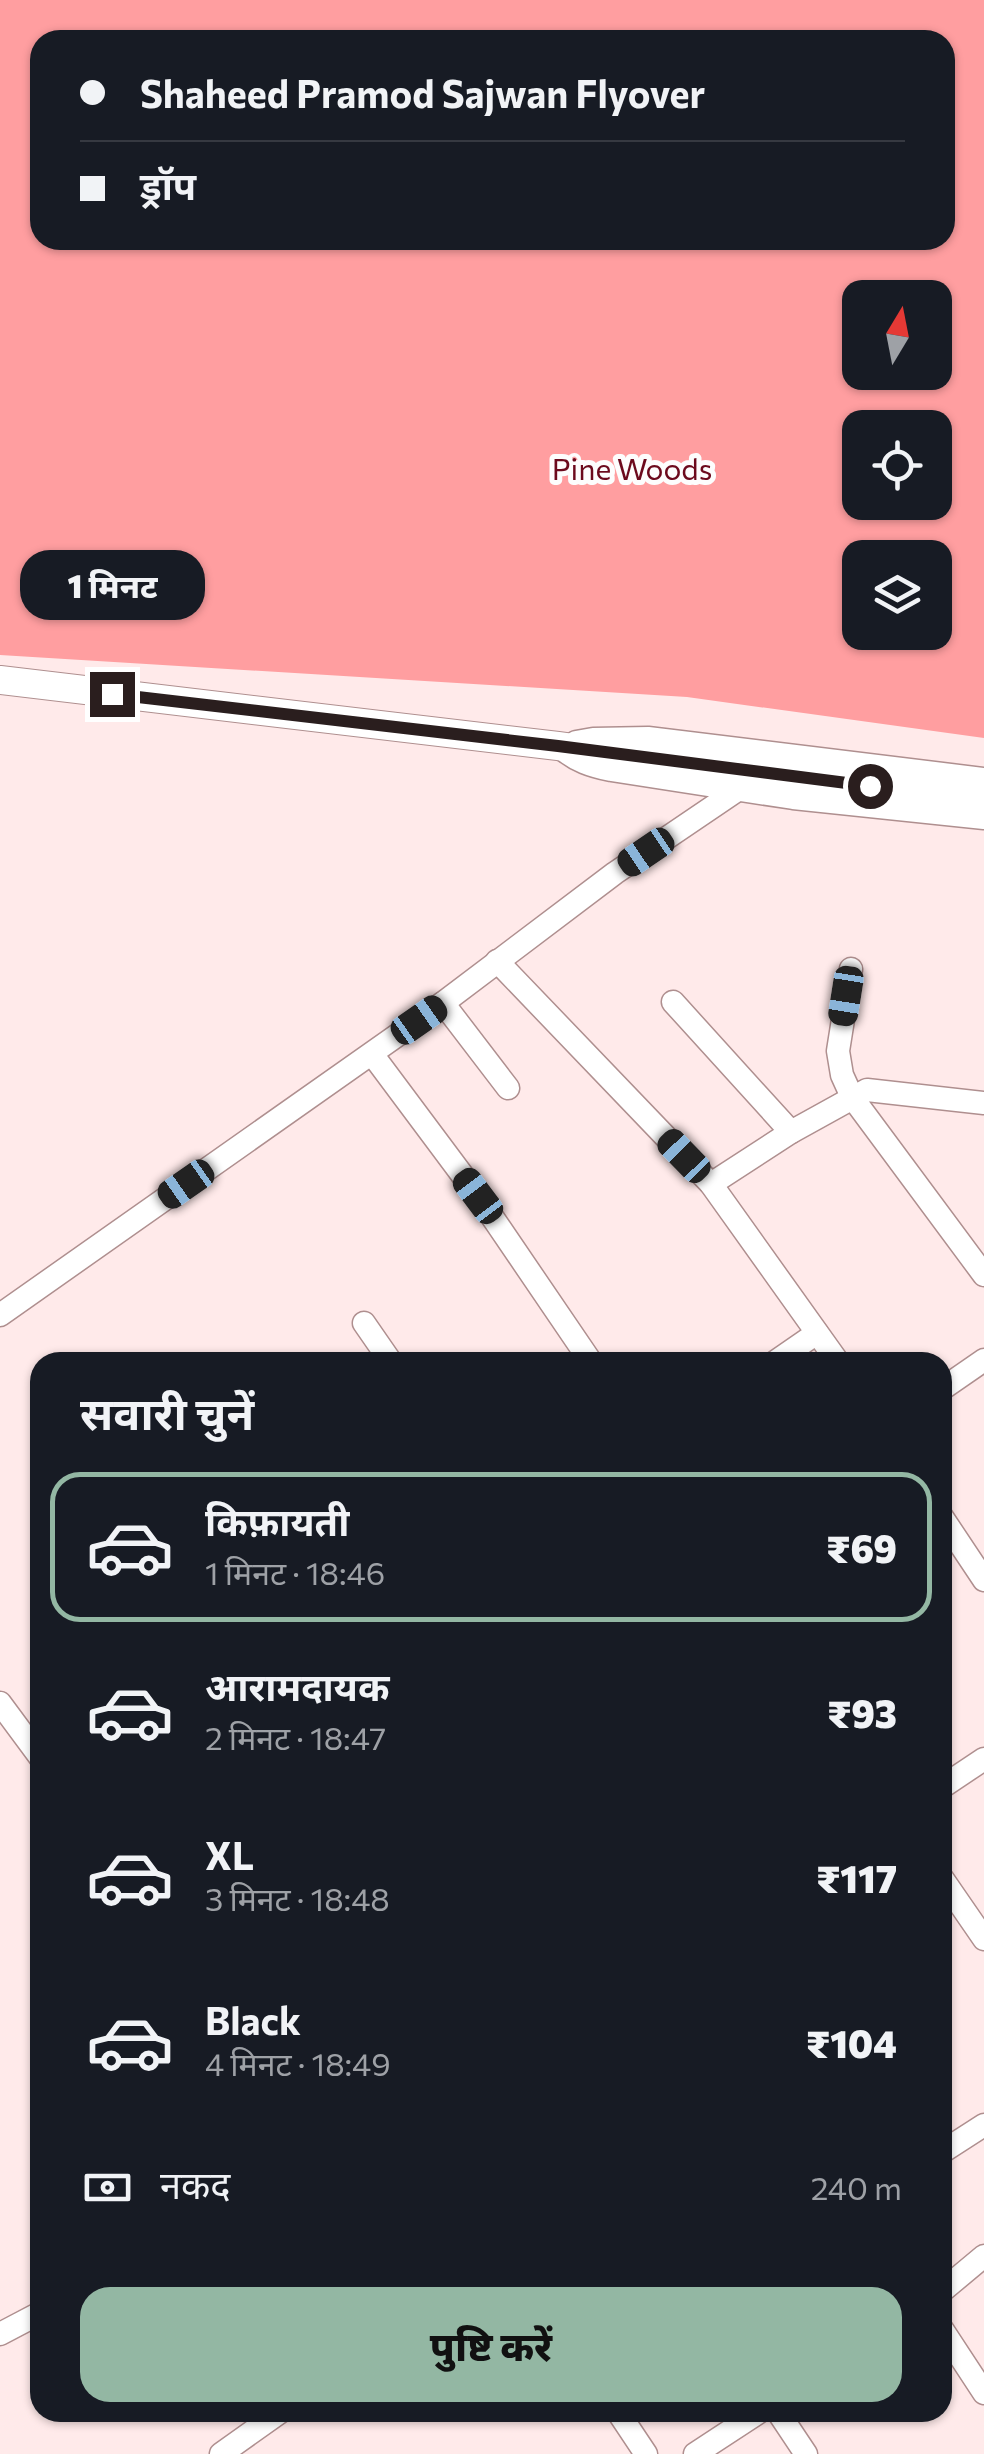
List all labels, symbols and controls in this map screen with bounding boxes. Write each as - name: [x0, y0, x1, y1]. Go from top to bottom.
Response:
- text: Shaheed Pramod Sajwan Flyover: [140, 69, 705, 116]
- text: ड्रॉप: [140, 161, 196, 208]
- north arrow: [842, 280, 952, 390]
- map controls: [842, 280, 952, 650]
- button: locate: [842, 410, 952, 520]
- park label: Pine Woods: [552, 449, 712, 486]
- button: layers: [842, 540, 952, 650]
- callout: 1 मिनट: [19, 549, 204, 619]
- text: 1 मिनट: [68, 565, 157, 605]
- route end: [90, 672, 135, 717]
- route start: [848, 764, 893, 809]
- car: [613, 823, 679, 881]
- car: [826, 964, 866, 1028]
- car: [386, 991, 452, 1049]
- car: [652, 1124, 716, 1188]
- car: [153, 1155, 219, 1213]
- car: [448, 1163, 508, 1229]
- text: सवारी चुनें: [80, 1384, 254, 1439]
- text: किफ़ायती: [205, 1497, 349, 1544]
- icon: car: [85, 1502, 175, 1592]
- text: ₹69: [826, 1524, 897, 1571]
- text: 1 मिनट · 18:46: [205, 1552, 385, 1592]
- text: आरामदायक: [205, 1662, 389, 1709]
- icon: car: [85, 1667, 175, 1757]
- text: ₹93: [827, 1689, 897, 1736]
- text: 2 मिनट · 18:47: [205, 1717, 386, 1757]
- text: XL: [205, 1831, 254, 1878]
- icon: car: [85, 1832, 175, 1922]
- text: ₹117: [816, 1854, 897, 1901]
- text: 3 मिनट · 18:48: [205, 1878, 390, 1918]
- text: Black: [205, 1996, 301, 2043]
- icon: car: [85, 1997, 175, 2087]
- text: ₹104: [806, 2019, 897, 2066]
- text: 4 मिनट · 18:49: [205, 2043, 391, 2083]
- icon: cash: [80, 2160, 135, 2215]
- text: नकद: [160, 2160, 230, 2207]
- text: 240 m: [811, 2167, 902, 2207]
- button: पुष्टि करें: [80, 2287, 902, 2402]

